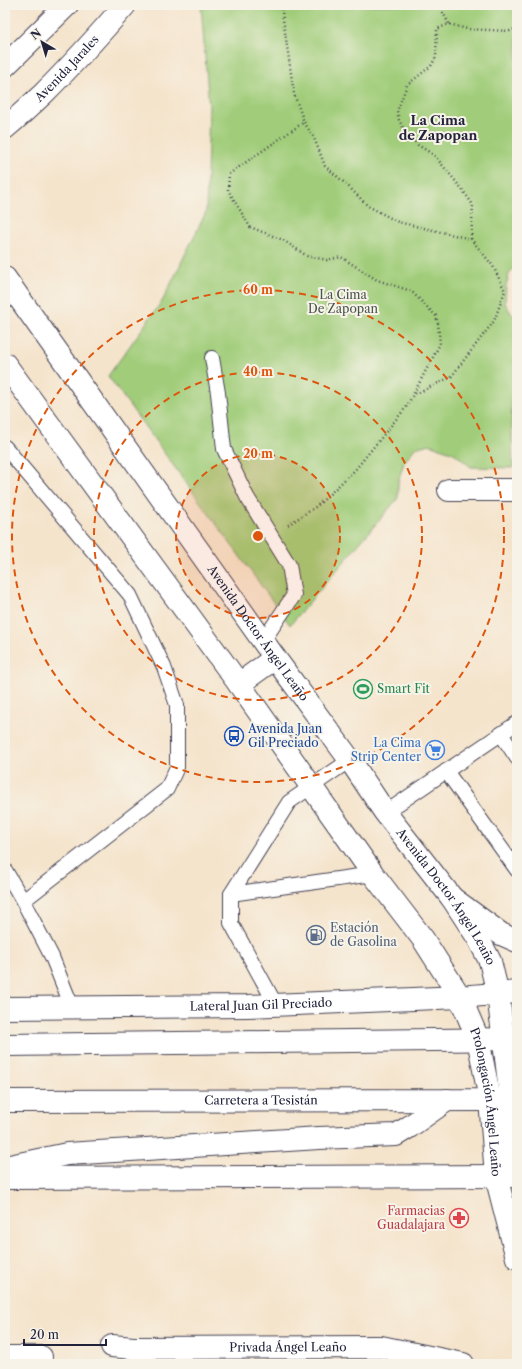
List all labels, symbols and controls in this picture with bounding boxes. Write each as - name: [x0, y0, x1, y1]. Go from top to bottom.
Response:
- north arrow: [22, 22, 62, 62]
- text: N: [28, 25, 44, 43]
- street label: Avenida Jarales: [31, 32, 102, 105]
- district label: La Cima de Zapopan: [399, 112, 477, 143]
- text: 60 m: [243, 282, 273, 297]
- park label: La Cima De Zapopan: [308, 287, 379, 316]
- text: 40 m: [243, 364, 273, 379]
- text: 20 m: [243, 446, 273, 461]
- centre of rings: [251, 529, 265, 543]
- street label: Avenida Doctor Ángel Leaño: [204, 561, 312, 704]
- sports icon: Smart Fit: [352, 678, 374, 700]
- place label: Smart Fit: [377, 681, 431, 696]
- place label: Avenida Juan Gil Preciado: [247, 721, 323, 750]
- bus stop icon: Avenida Juan Gil Preciado: [223, 725, 245, 747]
- place label: La Cima Strip Center: [351, 735, 422, 764]
- supermarket icon: La Cima Strip Center: [424, 739, 446, 761]
- street label: Avenida Doctor Ángel Leaño: [393, 824, 499, 967]
- place label: Estación de Gasolina: [330, 920, 398, 949]
- fuel station icon: Estación de Gasolina: [305, 924, 327, 946]
- street label: Lateral Juan Gil Preciado: [190, 994, 333, 1013]
- street label: Prolongación Ángel Leaño: [467, 1025, 504, 1177]
- street label: Carretera a Tesistán: [204, 1092, 318, 1108]
- place label: Farmacias Guadalajara: [377, 1203, 446, 1232]
- pharmacy icon: Farmacias Guadalajara: [448, 1207, 470, 1229]
- scale bar: [24, 1321, 106, 1347]
- text: 20 m: [30, 1327, 59, 1342]
- street label: Privada Ángel Leaño: [229, 1338, 347, 1355]

